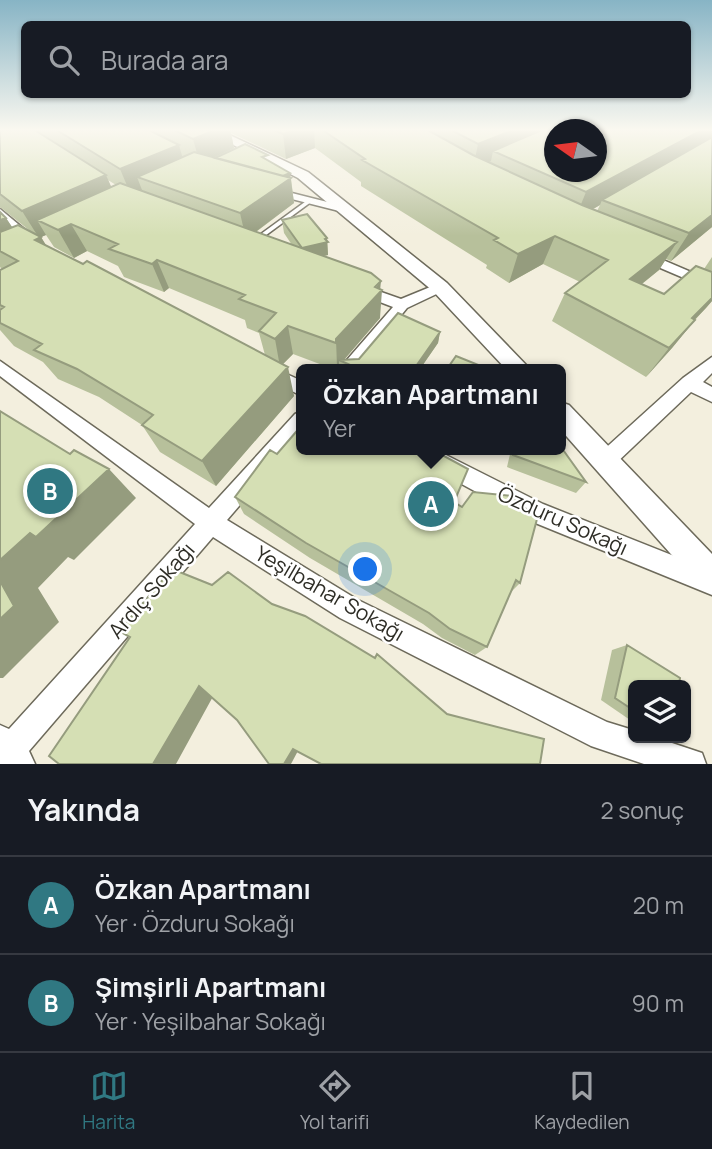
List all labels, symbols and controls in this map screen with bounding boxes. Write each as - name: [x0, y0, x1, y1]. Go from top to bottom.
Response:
- search box: [21, 21, 691, 98]
- icon: search: [45, 41, 83, 79]
- text: Burada ara: [101, 42, 228, 78]
- north arrow: [544, 119, 607, 182]
- popup: [296, 364, 566, 455]
- text: Özkan Apartmanı: [323, 376, 539, 412]
- text: Yer: [323, 412, 356, 444]
- pin: B: [27, 465, 73, 517]
- pin: A: [408, 478, 454, 530]
- street label: Özduru Sokağı: [494, 479, 632, 561]
- street label: Ardıç Sokağı: [102, 536, 200, 644]
- street label: Yeşilbahar Sokağı: [250, 539, 410, 647]
- your location: [348, 552, 382, 586]
- map controls: [628, 680, 691, 743]
- button: layers: [628, 680, 691, 743]
- text: Yakında: [28, 789, 140, 830]
- text: 2 sonuç: [601, 794, 684, 826]
- text: Özkan Apartmanı: [95, 871, 311, 907]
- text: A: [43, 889, 59, 921]
- text: 20 m: [633, 889, 684, 921]
- text: Yer · Özduru Sokağı: [95, 907, 295, 939]
- text: Şimşirli Apartmanı: [95, 969, 326, 1005]
- text: B: [44, 987, 58, 1019]
- text: 90 m: [632, 987, 684, 1019]
- text: Yer · Yeşilbahar Sokağı: [95, 1005, 326, 1037]
- tab: Harita: [82, 1067, 135, 1135]
- tab: Yol tarifi: [300, 1067, 369, 1135]
- tab: Kaydedilen: [534, 1067, 630, 1135]

